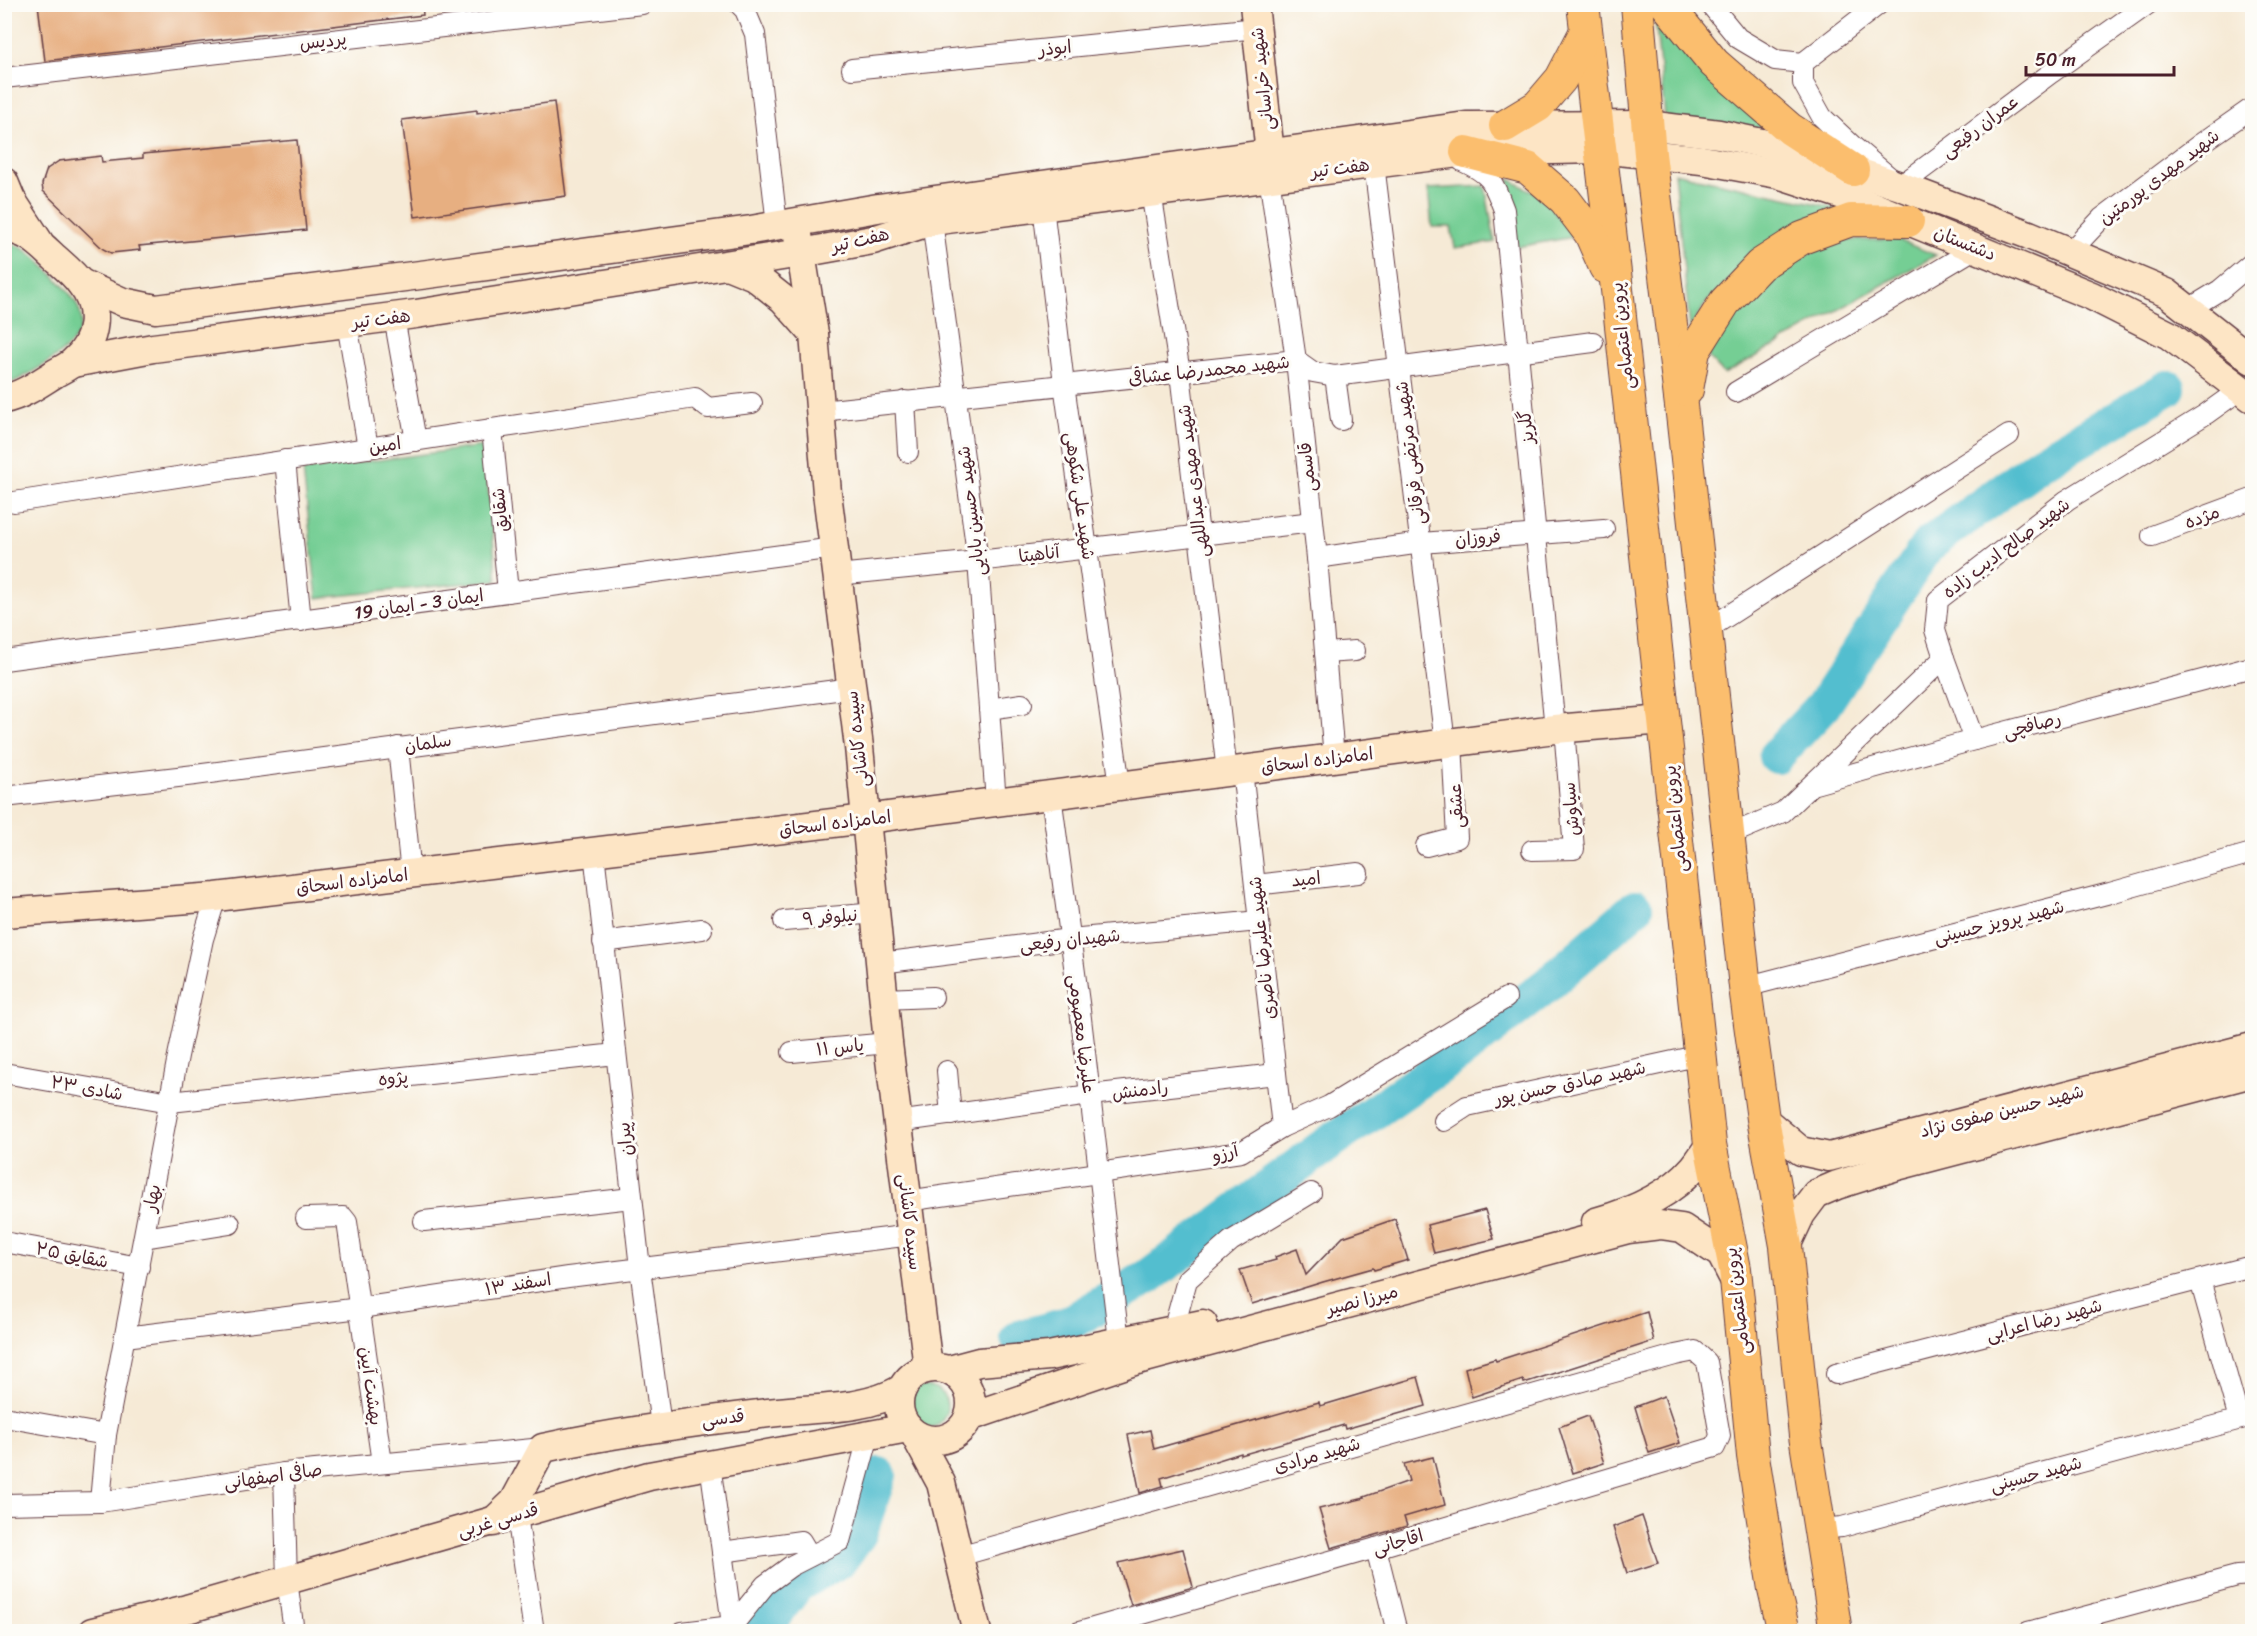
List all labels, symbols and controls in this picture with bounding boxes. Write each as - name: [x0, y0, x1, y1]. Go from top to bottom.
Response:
- street label: پردیس: [298, 22, 348, 60]
- street label: شهید خراسانی: [1241, 26, 1283, 132]
- street label: ابوذر: [1035, 30, 1073, 66]
- scale bar: [2026, 39, 2174, 77]
- text: 50 m: [2035, 44, 2076, 76]
- street label: عمران رفیعی: [1934, 86, 2026, 166]
- street label: شهید مهدی پورمتین: [2091, 120, 2227, 234]
- street label: هفت تیر: [1307, 149, 1371, 188]
- street label: دشتستان: [1929, 216, 2001, 270]
- street label: هفت تیر: [826, 218, 892, 263]
- street label: پروین اعتصامی: [1600, 281, 1644, 391]
- street label: هفت تیر: [348, 300, 412, 339]
- street label: شهید محمدرضا عشاقی: [1127, 346, 1291, 394]
- street label: شهید مرتضی فرقانی: [1385, 379, 1435, 527]
- street label: شهید مهدی عبداللهی: [1168, 403, 1218, 559]
- street label: گلریز: [1508, 408, 1544, 448]
- street label: امین: [367, 427, 403, 463]
- street label: شهید علی شکوهی: [1055, 430, 1105, 562]
- street label: قاسمی: [1288, 440, 1326, 494]
- street label: شهید حسین بابایی: [947, 444, 995, 578]
- street label: شقایق: [482, 486, 518, 534]
- street label: شهید صالح ادیب زاده: [1935, 489, 2077, 607]
- street label: مژده: [2180, 496, 2224, 538]
- street label: فروزان: [1454, 520, 1502, 556]
- street label: آناهیتا: [1017, 535, 1063, 572]
- street label: ایمان 3 - ایمان 19: [352, 579, 486, 629]
- street label: سپیده کاشانی: [835, 689, 879, 789]
- street label: رصافچی: [1999, 702, 2065, 748]
- street label: سلمان: [402, 724, 454, 762]
- street label: امامزاده اسحاق: [1259, 737, 1375, 783]
- street label: پروین اعتصامی: [1653, 764, 1697, 874]
- street label: سیاوش: [1553, 781, 1589, 837]
- street label: عشقی: [1439, 783, 1473, 829]
- street label: امامزاده اسحاق: [777, 800, 893, 846]
- street label: امامزاده اسحاق: [294, 858, 410, 904]
- street label: امید: [1290, 862, 1322, 896]
- street label: شهید علیرضا ناصری: [1239, 875, 1285, 1021]
- street label: شهید پرویز حسینی: [1930, 890, 2068, 954]
- street label: نیلوفر ۹: [801, 899, 859, 935]
- street label: شهیدان رفیعی: [1018, 919, 1122, 961]
- street label: علیرضا معصومی: [1059, 973, 1105, 1095]
- street label: یاس ۱۱: [814, 1029, 866, 1065]
- street label: شهید صادق حسن پور: [1489, 1051, 1649, 1115]
- street label: پژوه: [376, 1061, 410, 1095]
- street label: شادی ۲۳: [48, 1066, 126, 1110]
- street label: رادمنش: [1110, 1071, 1170, 1109]
- street label: شهید حسین صفوی نژاد: [1916, 1075, 2088, 1147]
- street label: پیران: [607, 1120, 643, 1158]
- street label: آرزو: [1206, 1134, 1243, 1172]
- street label: سپیده کاشانی: [888, 1172, 932, 1272]
- street label: بهار: [133, 1182, 170, 1216]
- street label: شقایق ۲۵: [33, 1232, 111, 1278]
- street label: پروین اعتصامی: [1715, 1246, 1759, 1356]
- street label: اسفند ۱۳: [482, 1263, 554, 1305]
- street label: میرزا نصیر: [1320, 1275, 1402, 1325]
- street label: شهید رضا اعرابی: [1982, 1289, 2106, 1351]
- street label: بهشت آیین: [350, 1344, 392, 1428]
- street label: قدسی: [700, 1399, 746, 1437]
- street label: شهید مرادی: [1270, 1427, 1364, 1483]
- street label: شهید حسینی: [1986, 1446, 2086, 1502]
- street label: صافی اصفهانی: [222, 1453, 324, 1499]
- street label: قدسی غربی: [454, 1493, 542, 1547]
- street label: اقاجانی: [1369, 1519, 1427, 1565]

